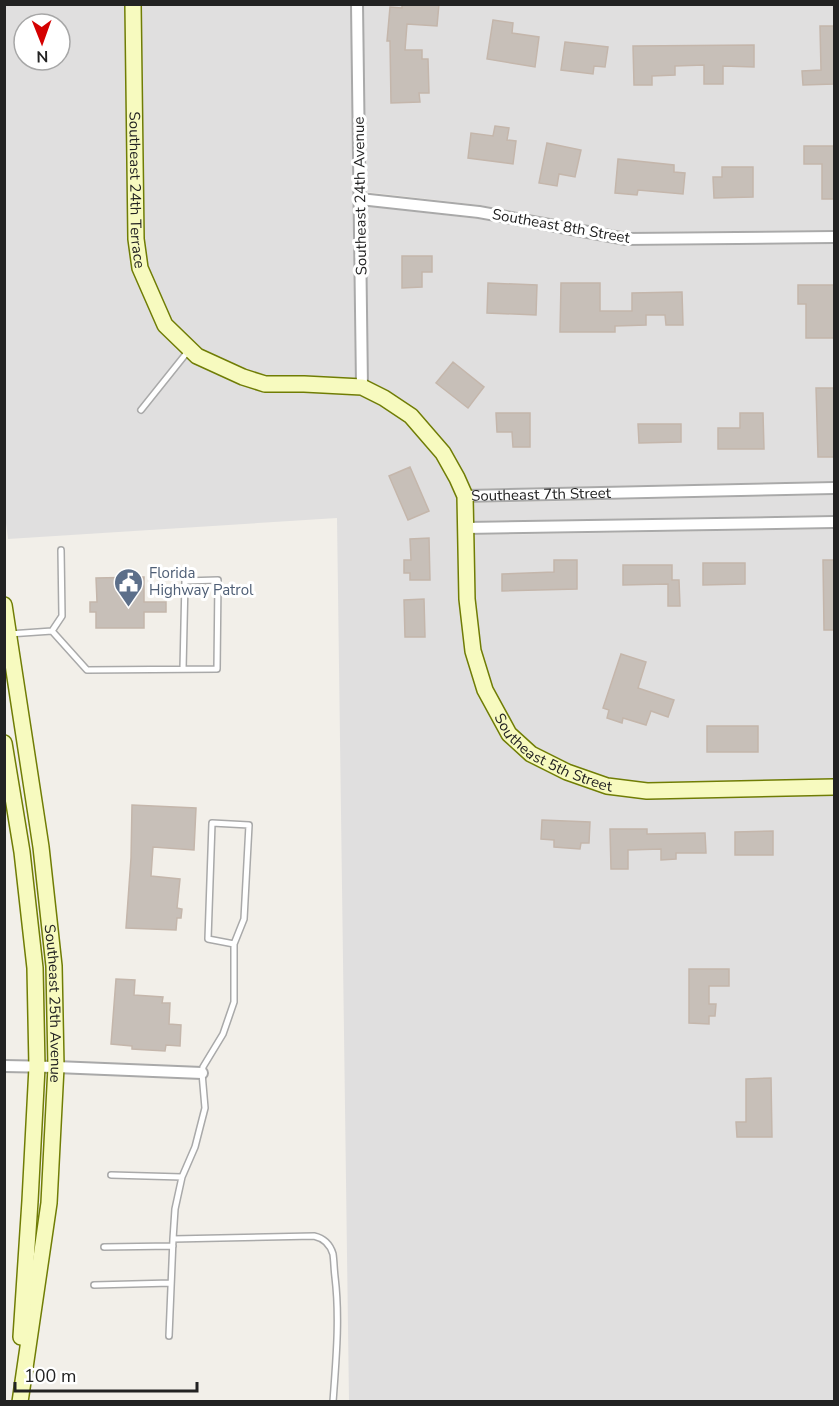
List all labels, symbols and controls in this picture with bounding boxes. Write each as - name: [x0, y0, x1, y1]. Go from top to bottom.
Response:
- north arrow: [12, 12, 72, 72]
- text: N: [36, 45, 48, 67]
- street label: Southeast 24th Terrace: [124, 111, 150, 270]
- street label: Southeast 24th Avenue: [349, 117, 371, 275]
- street label: Southeast 8th Street: [491, 204, 632, 248]
- street label: Southeast 7th Street: [471, 483, 612, 506]
- place label: Florida Highway Patrol: [149, 563, 254, 600]
- public building icon: Florida Highway Patrol: [112, 566, 144, 608]
- street label: Southeast 5th Street: [490, 710, 614, 797]
- street label: Southeast 25th Avenue: [40, 923, 66, 1083]
- scale bar: [15, 1355, 196, 1393]
- text: 100 m: [24, 1364, 76, 1388]

